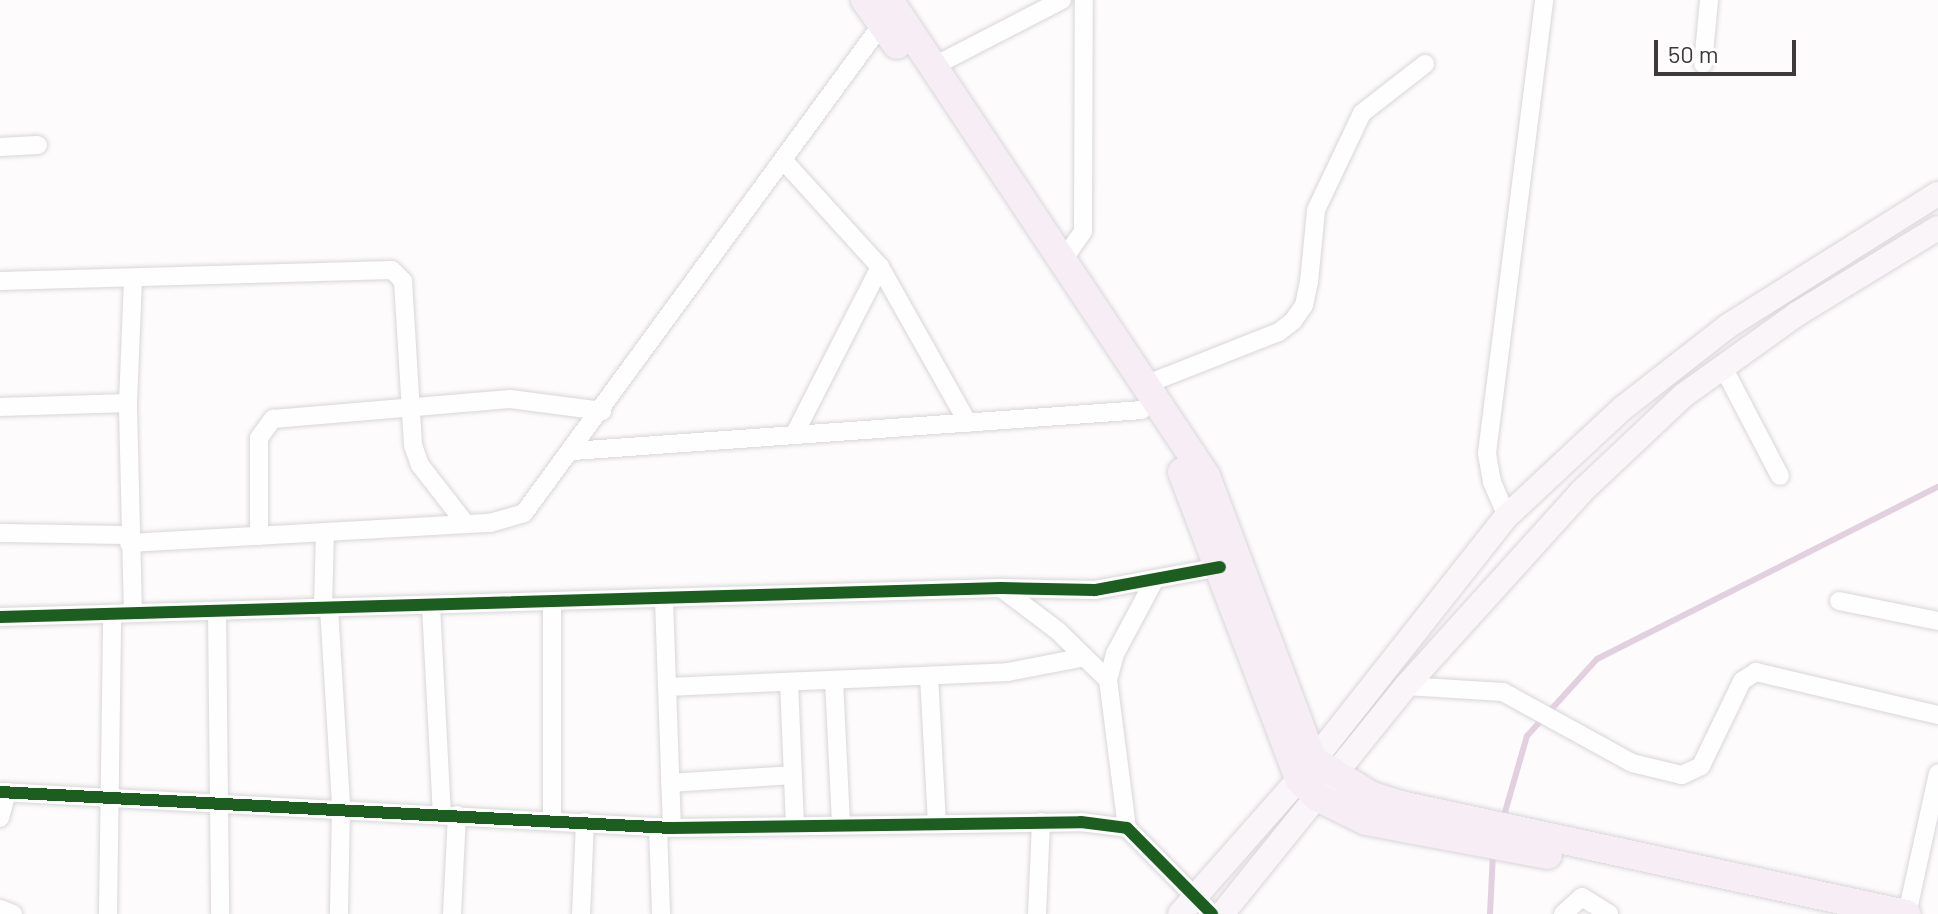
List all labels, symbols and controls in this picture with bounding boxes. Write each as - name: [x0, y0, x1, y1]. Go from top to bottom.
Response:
- scale bar: [1658, 24, 1800, 74]
- text: 50 m: [1668, 39, 1719, 68]

